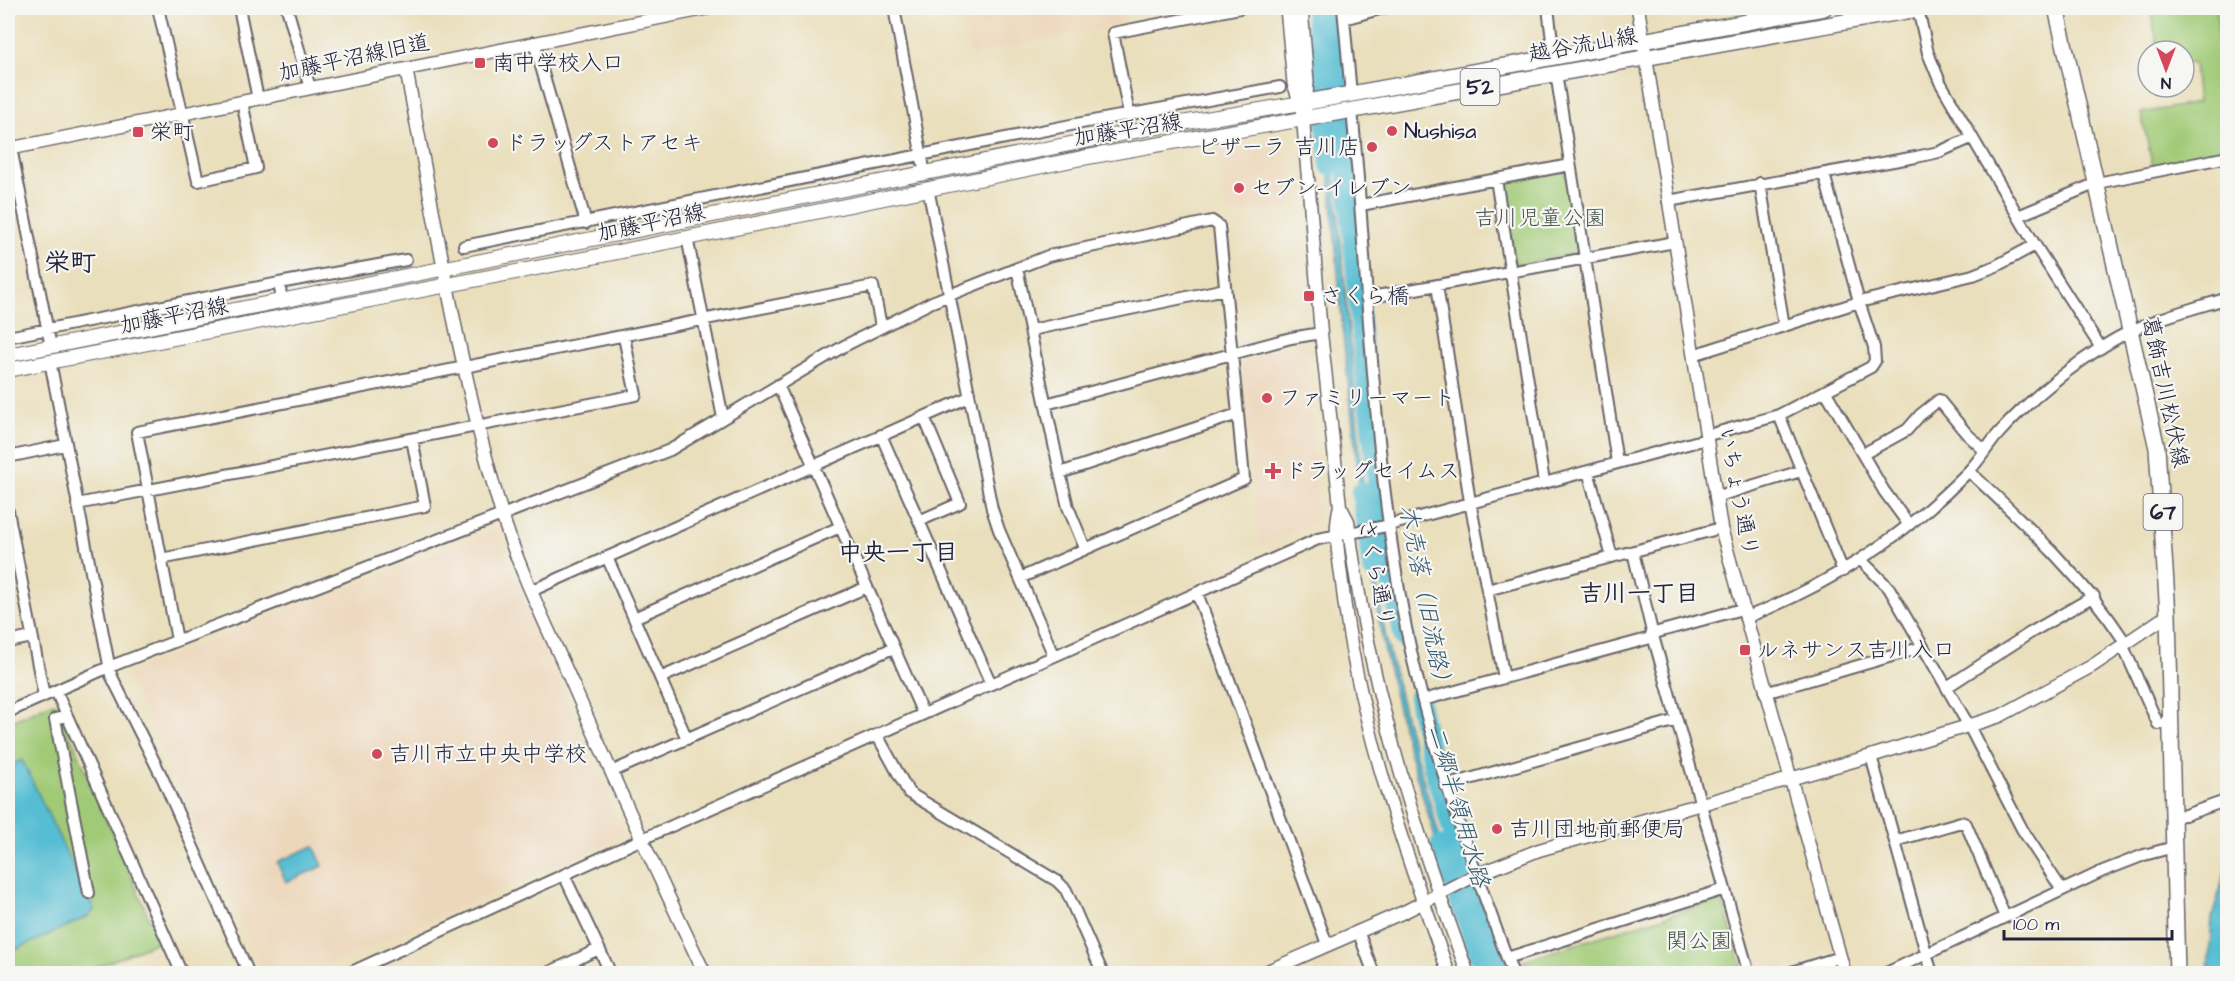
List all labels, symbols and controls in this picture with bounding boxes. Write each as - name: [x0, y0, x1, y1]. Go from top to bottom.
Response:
- street label: 越谷流山線: [1526, 20, 1640, 70]
- street label: 加藤平沼線旧道: [275, 27, 433, 89]
- north arrow: [2136, 39, 2196, 99]
- place label: 南中学校入口: [492, 48, 624, 79]
- marker: 南中学校入口: [473, 56, 487, 70]
- road number: 52: [1460, 69, 1500, 105]
- text: N: [2161, 72, 2171, 94]
- street label: 加藤平沼線: [1071, 106, 1185, 154]
- place label: Nushisa: [1404, 116, 1476, 147]
- place label: 栄町: [150, 117, 194, 148]
- marker: Nushisa: [1385, 124, 1399, 138]
- marker: 栄町: [131, 125, 145, 139]
- place label: ドラッグストアセキ: [505, 128, 703, 159]
- place label: ピザーラ 吉川店: [1197, 132, 1360, 163]
- marker: ドラッグストアセキ: [486, 136, 500, 150]
- marker: ピザーラ 吉川店: [1365, 140, 1379, 154]
- place label: セブン-イレブン: [1251, 173, 1412, 204]
- marker: セブン-イレブン: [1232, 181, 1246, 195]
- street label: 加藤平沼線: [594, 196, 708, 250]
- park label: 吉川児童公園: [1474, 203, 1606, 234]
- district label: 栄町: [44, 245, 96, 281]
- place label: さくら橋: [1321, 281, 1409, 312]
- marker: さくら橋: [1302, 289, 1316, 303]
- street label: 加藤平沼線: [117, 290, 231, 342]
- street label: 葛飾吉川松伏線: [2134, 313, 2196, 471]
- place label: ファミリーマート: [1279, 383, 1455, 414]
- marker: ファミリーマート: [1260, 391, 1274, 405]
- street label: いちょう通り: [1710, 424, 1766, 560]
- place label: ドラッグセイムス: [1285, 456, 1460, 487]
- marker: ドラッグセイムス: [1266, 464, 1280, 478]
- road number: 67: [2144, 494, 2182, 530]
- water label: 木売落（旧流路）: [1390, 502, 1460, 696]
- street label: さくら通り: [1350, 516, 1402, 630]
- district label: 中央一丁目: [838, 536, 958, 570]
- district label: 吉川一丁目: [1579, 577, 1699, 611]
- place label: ルネサンス吉川入口: [1757, 635, 1955, 666]
- marker: ルネサンス吉川入口: [1738, 643, 1752, 657]
- water label: 二郷半領用水路: [1419, 721, 1498, 893]
- place label: 吉川市立中央中学校: [389, 739, 587, 770]
- marker: 吉川市立中央中学校: [370, 747, 384, 761]
- place label: 吉川団地前郵便局: [1509, 814, 1685, 845]
- marker: 吉川団地前郵便局: [1490, 822, 1504, 836]
- scale bar: [2004, 903, 2172, 941]
- text: 100 m: [2013, 912, 2059, 937]
- park label: 関公園: [1666, 926, 1732, 957]

